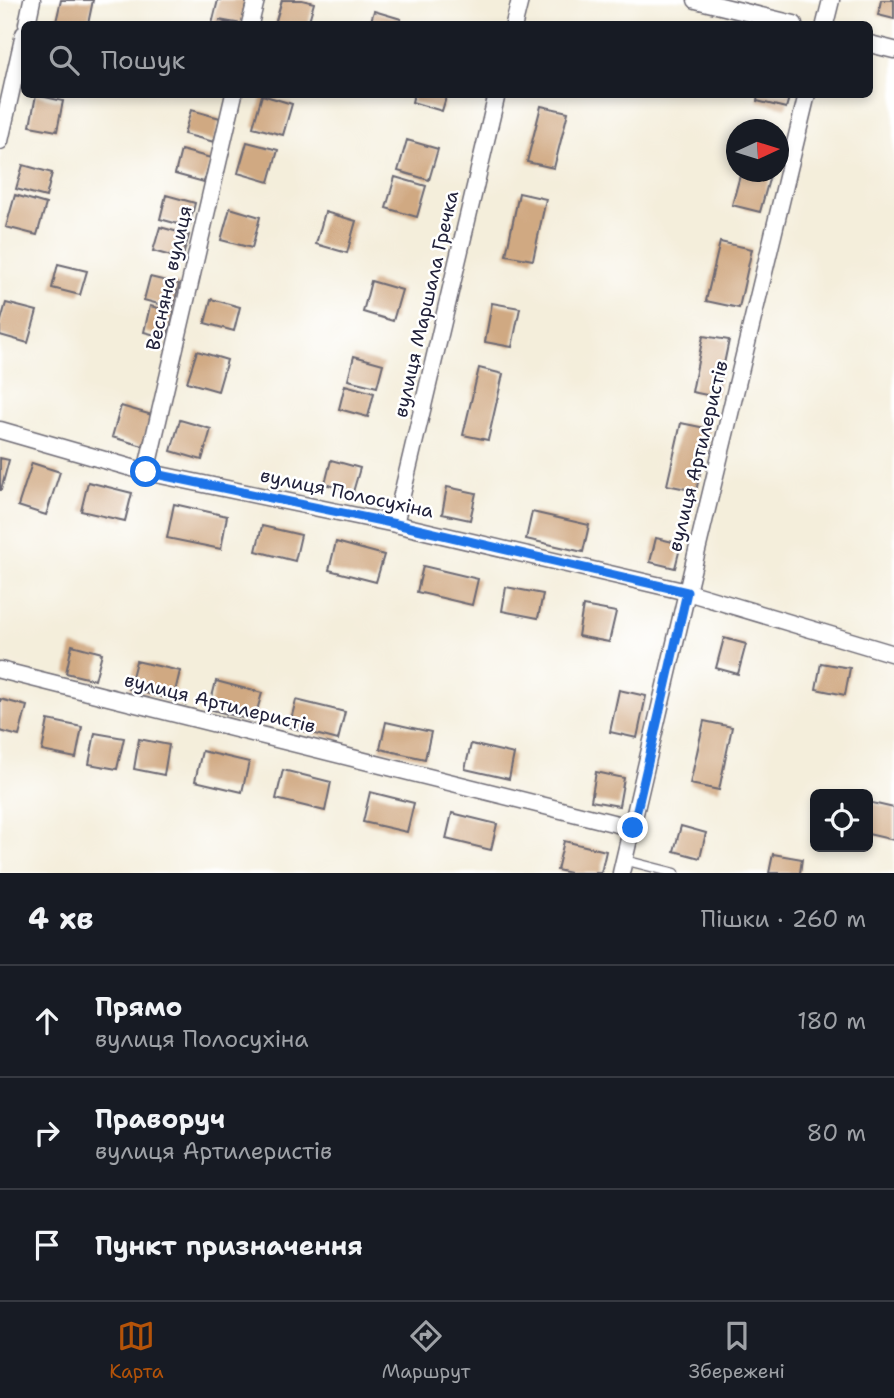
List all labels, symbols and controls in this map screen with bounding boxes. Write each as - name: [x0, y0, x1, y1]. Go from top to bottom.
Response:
- search box: [21, 21, 873, 98]
- icon: search: [45, 41, 83, 79]
- text: Пошук: [101, 42, 185, 77]
- north arrow: [726, 119, 789, 182]
- street label: вулиця Маршала Гречка: [388, 188, 464, 420]
- street label: Весняна вулиця: [140, 203, 198, 353]
- street label: вулиця Артилеристів: [662, 358, 734, 554]
- route start: [130, 456, 161, 487]
- street label: вулиця Полосухіна: [258, 462, 436, 524]
- street label: вулиця Артилеристів: [122, 667, 318, 739]
- map controls: [810, 789, 873, 852]
- button: locate: [810, 789, 873, 852]
- route end: [617, 812, 648, 843]
- text: 4 хв: [28, 898, 93, 939]
- text: Пішки · 260 m: [701, 904, 866, 934]
- text: Прямо: [95, 989, 183, 1024]
- icon: ahead: [28, 1002, 66, 1040]
- text: 180 m: [797, 1006, 866, 1036]
- text: вулиця Полосухіна: [95, 1024, 309, 1054]
- text: Праворуч: [95, 1101, 225, 1136]
- icon: right: [28, 1114, 66, 1152]
- text: 80 m: [807, 1118, 866, 1148]
- text: вулиця Артилеристів: [95, 1136, 332, 1166]
- icon: arrive: [28, 1226, 66, 1264]
- text: Пункт призначення: [95, 1228, 363, 1263]
- tab: Карта: [109, 1317, 164, 1384]
- tab: Маршрут: [382, 1317, 470, 1384]
- tab: Збережені: [689, 1317, 785, 1384]

